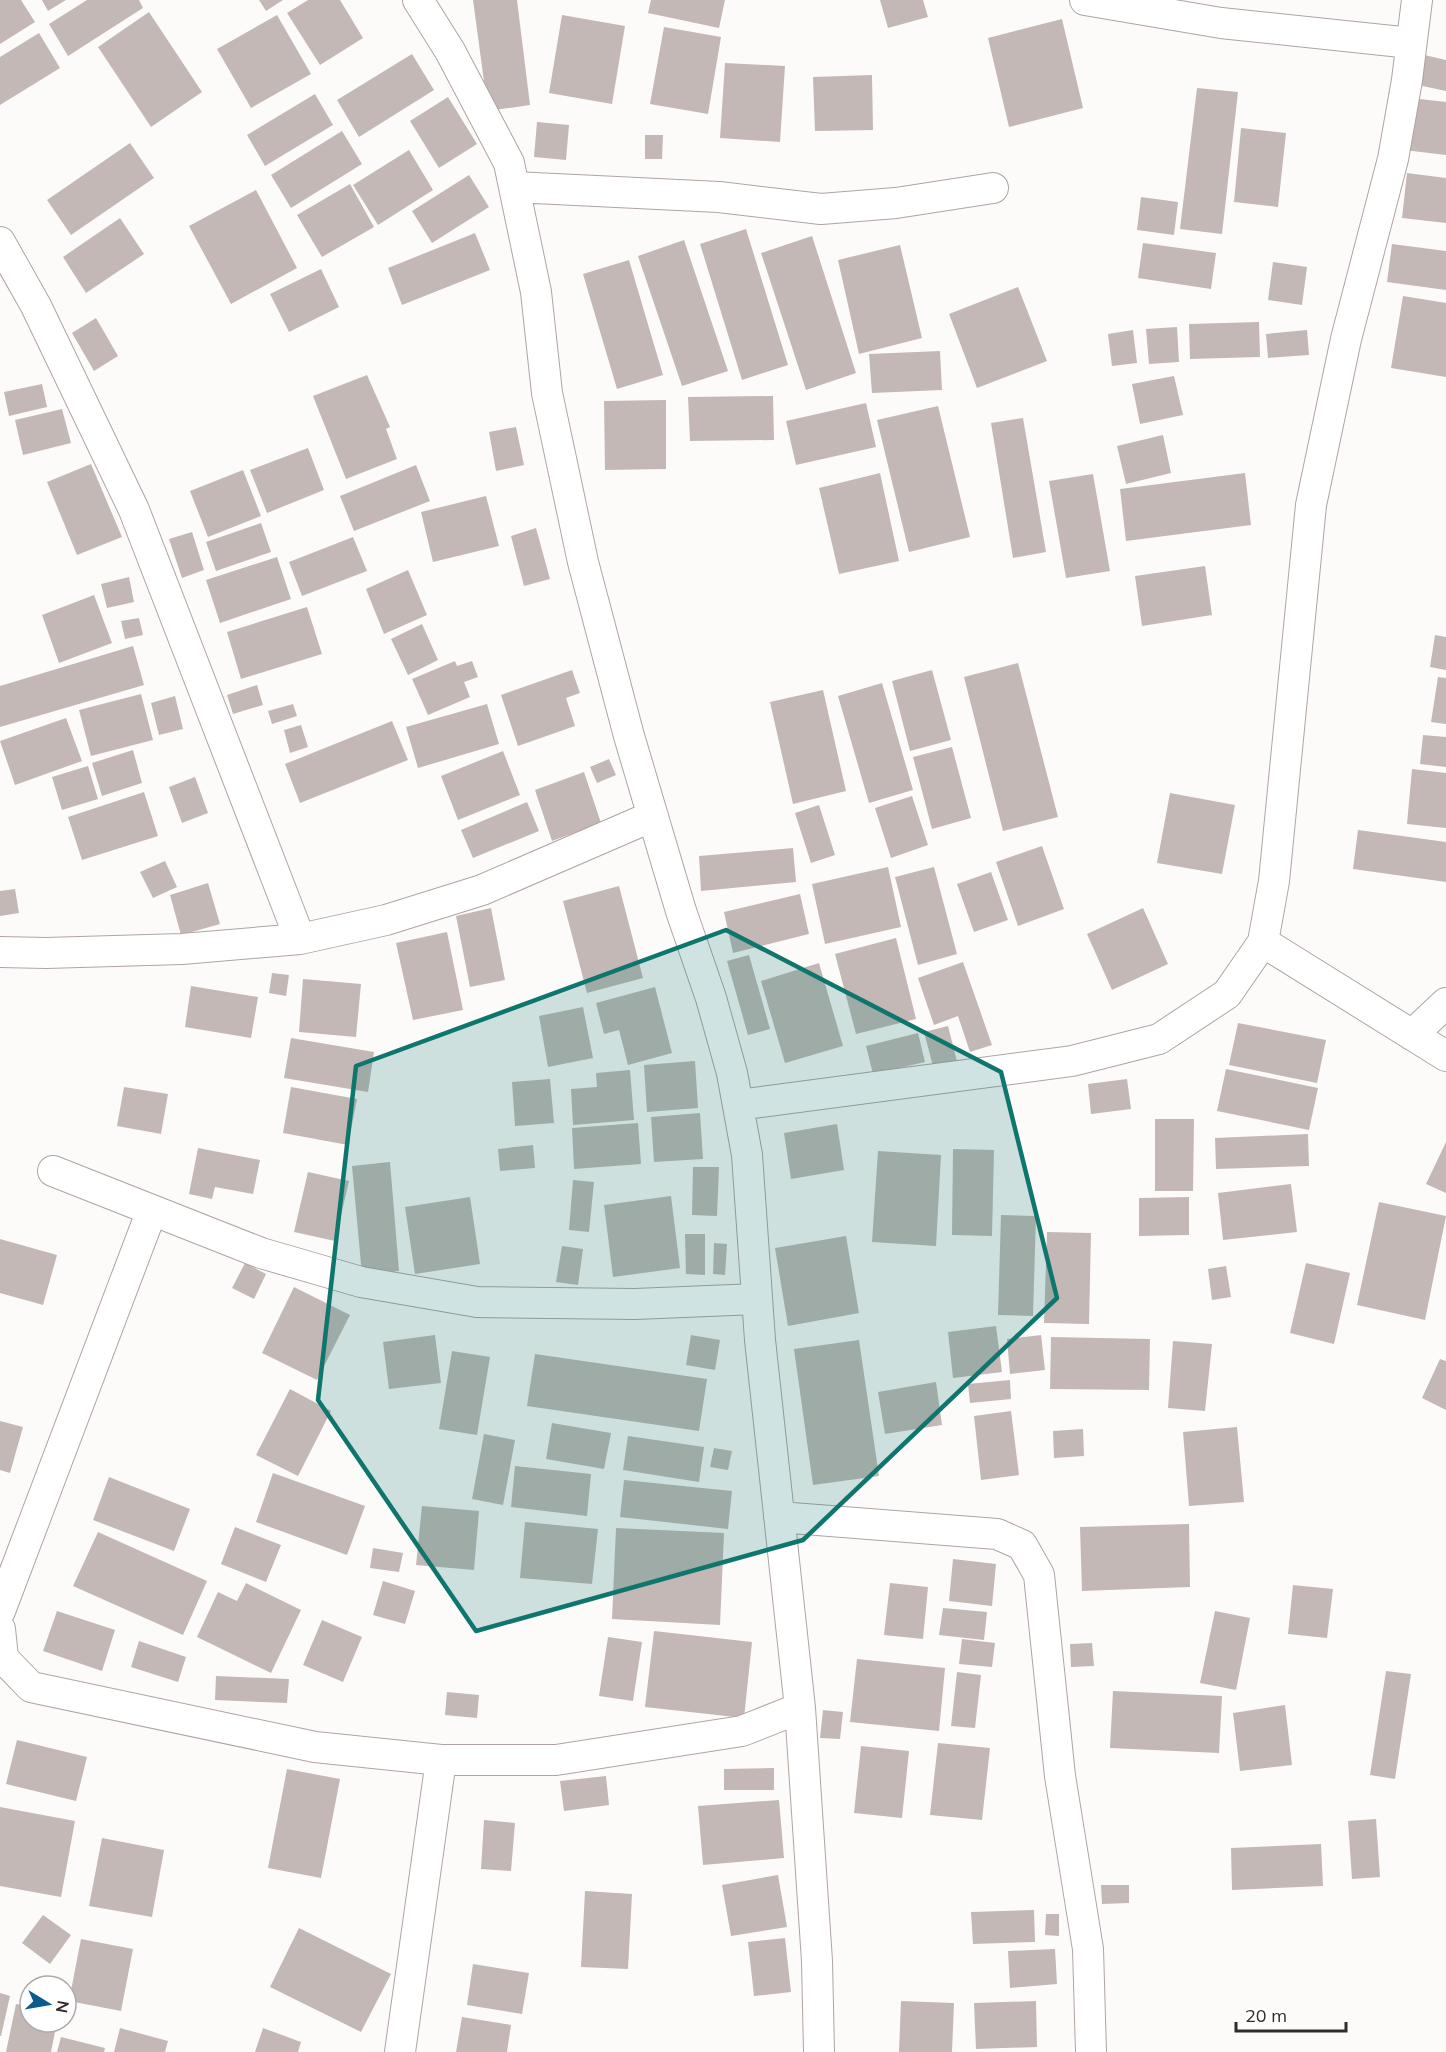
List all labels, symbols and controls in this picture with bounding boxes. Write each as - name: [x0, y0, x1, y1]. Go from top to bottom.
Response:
- north arrow: [18, 1974, 78, 2034]
- scale bar: [1236, 1995, 1346, 2033]
- text: N: [52, 1999, 74, 2015]
- text: 20 m: [1245, 2004, 1287, 2027]

